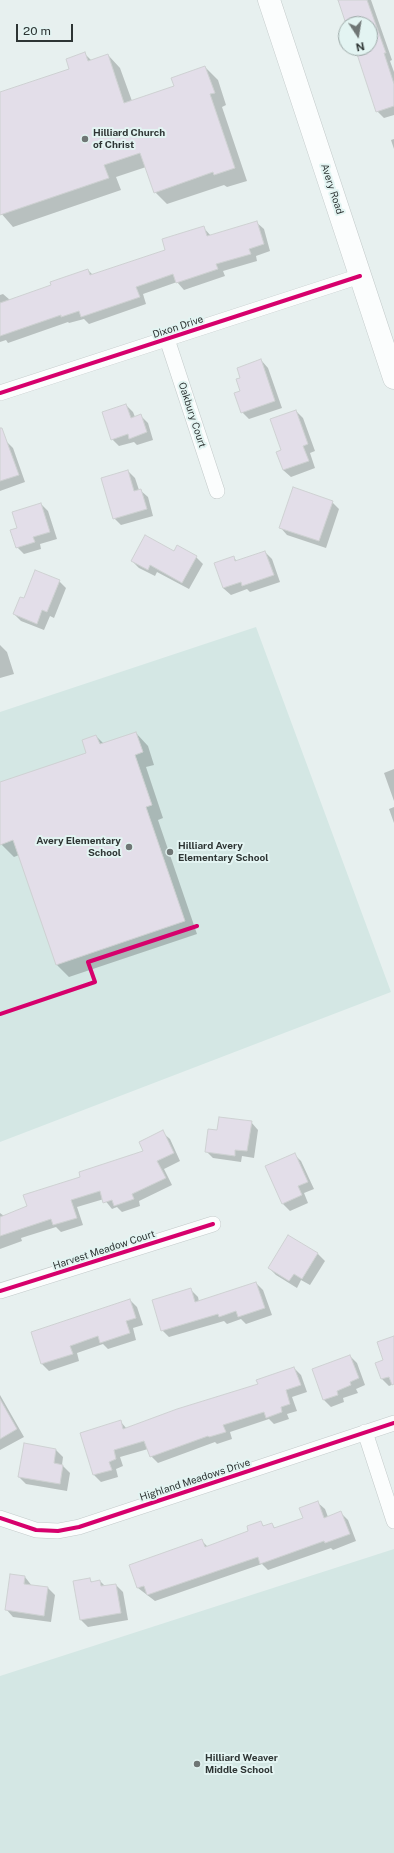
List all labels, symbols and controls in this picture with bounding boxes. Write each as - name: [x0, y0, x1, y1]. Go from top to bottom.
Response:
- scale bar: [18, 16, 75, 42]
- north arrow: [338, 16, 378, 56]
- text: 20 m: [23, 24, 51, 38]
- text: N: [355, 40, 366, 54]
- place label: Hilliard Church of Christ: [93, 127, 165, 150]
- marker: Hilliard Church of Christ: [80, 134, 90, 144]
- street label: Avery Road: [318, 162, 346, 216]
- street label: Dixon Drive: [151, 313, 205, 341]
- street label: Oakbury Court: [176, 381, 208, 449]
- place label: Avery Elementary School: [36, 835, 121, 858]
- place label: Hilliard Avery Elementary School: [178, 840, 268, 864]
- marker: Avery Elementary School: [124, 842, 134, 852]
- marker: Hilliard Avery Elementary School: [165, 847, 175, 857]
- street label: Harvest Meadow Court: [51, 1228, 157, 1272]
- street label: Highland Meadows Drive: [138, 1456, 252, 1504]
- place label: Hilliard Weaver Middle School: [205, 1752, 278, 1776]
- marker: Hilliard Weaver Middle School: [192, 1759, 202, 1769]

